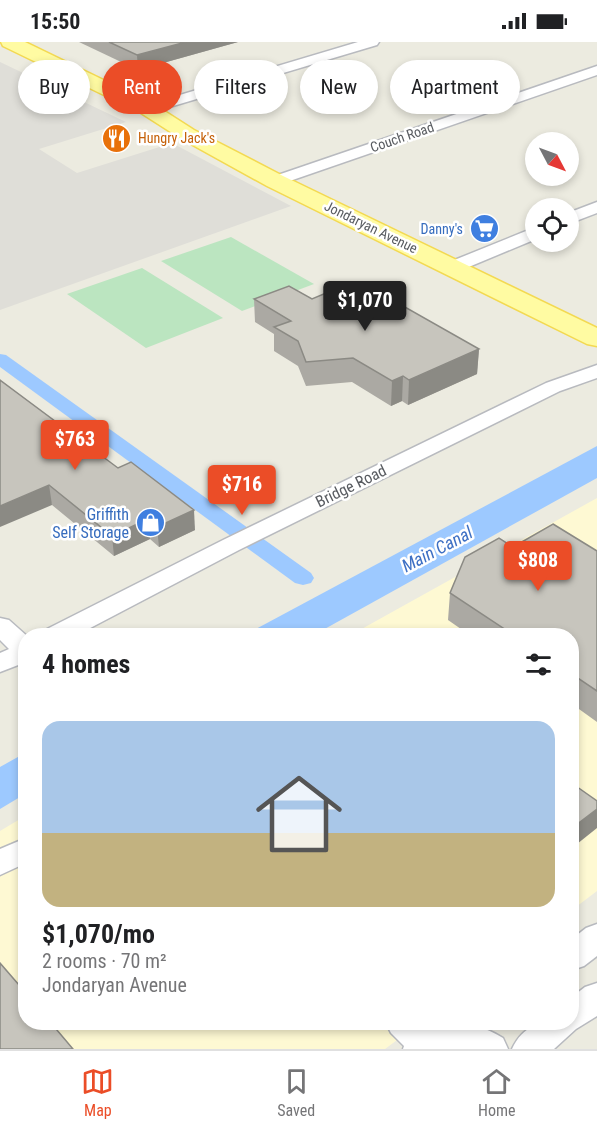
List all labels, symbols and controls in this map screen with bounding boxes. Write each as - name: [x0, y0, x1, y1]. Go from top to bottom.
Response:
- text: 15:50: [30, 9, 81, 34]
- chip: Buy: [18, 60, 90, 114]
- chip: Rent: [102, 60, 182, 114]
- chip: Filters: [194, 60, 288, 114]
- chip: New: [300, 60, 378, 114]
- chip: Apartment: [390, 60, 520, 114]
- street label: Couch Road: [368, 119, 436, 155]
- restaurant icon: Hungry Jack's: [101, 122, 133, 154]
- place label: Hungry Jack's: [138, 130, 215, 146]
- north arrow: [525, 132, 579, 186]
- map controls: [525, 132, 579, 252]
- street label: Jondaryan Avenue: [322, 198, 420, 257]
- button: locate: [525, 198, 579, 252]
- supermarket icon: Danny's: [468, 213, 500, 245]
- place label: Danny's: [421, 221, 463, 237]
- pin: $1,070: [316, 281, 414, 332]
- text: $1,070: [337, 288, 393, 312]
- pin: $763: [39, 420, 111, 471]
- text: $763: [55, 427, 95, 451]
- street label: Bridge Road: [312, 461, 390, 511]
- pin: $716: [206, 465, 278, 516]
- text: $716: [222, 472, 262, 496]
- place label: Griffith Self Storage: [52, 505, 129, 542]
- shop icon: Griffith Self Storage: [134, 507, 166, 539]
- water label: Main Canal: [398, 521, 477, 576]
- pin: $808: [502, 541, 574, 592]
- text: $808: [518, 548, 558, 572]
- icon: filters: [522, 648, 555, 681]
- text: 4 homes: [42, 649, 130, 679]
- icon: home: [245, 760, 353, 868]
- text: $1,070/mo: [42, 919, 155, 949]
- text: 2 rooms · 70 m²: [42, 949, 167, 973]
- text: Jondaryan Avenue: [42, 973, 187, 997]
- tab: Map: [81, 1065, 114, 1120]
- tab: Saved: [277, 1065, 315, 1120]
- tab: Home: [478, 1065, 516, 1120]

